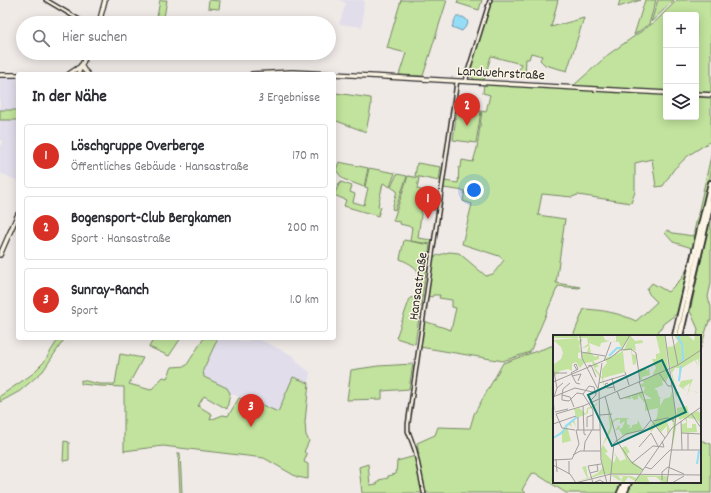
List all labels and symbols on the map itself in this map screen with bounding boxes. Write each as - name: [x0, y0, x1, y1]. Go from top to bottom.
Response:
- street label: Landwehrstraße: [457, 62, 545, 86]
- pin: 2: [454, 93, 480, 126]
- your location: [464, 180, 484, 200]
- pin: 1: [415, 186, 441, 219]
- street label: Hansastraße: [404, 251, 434, 321]
- inset map: [553, 335, 701, 483]
- pin: 3: [238, 394, 264, 427]

